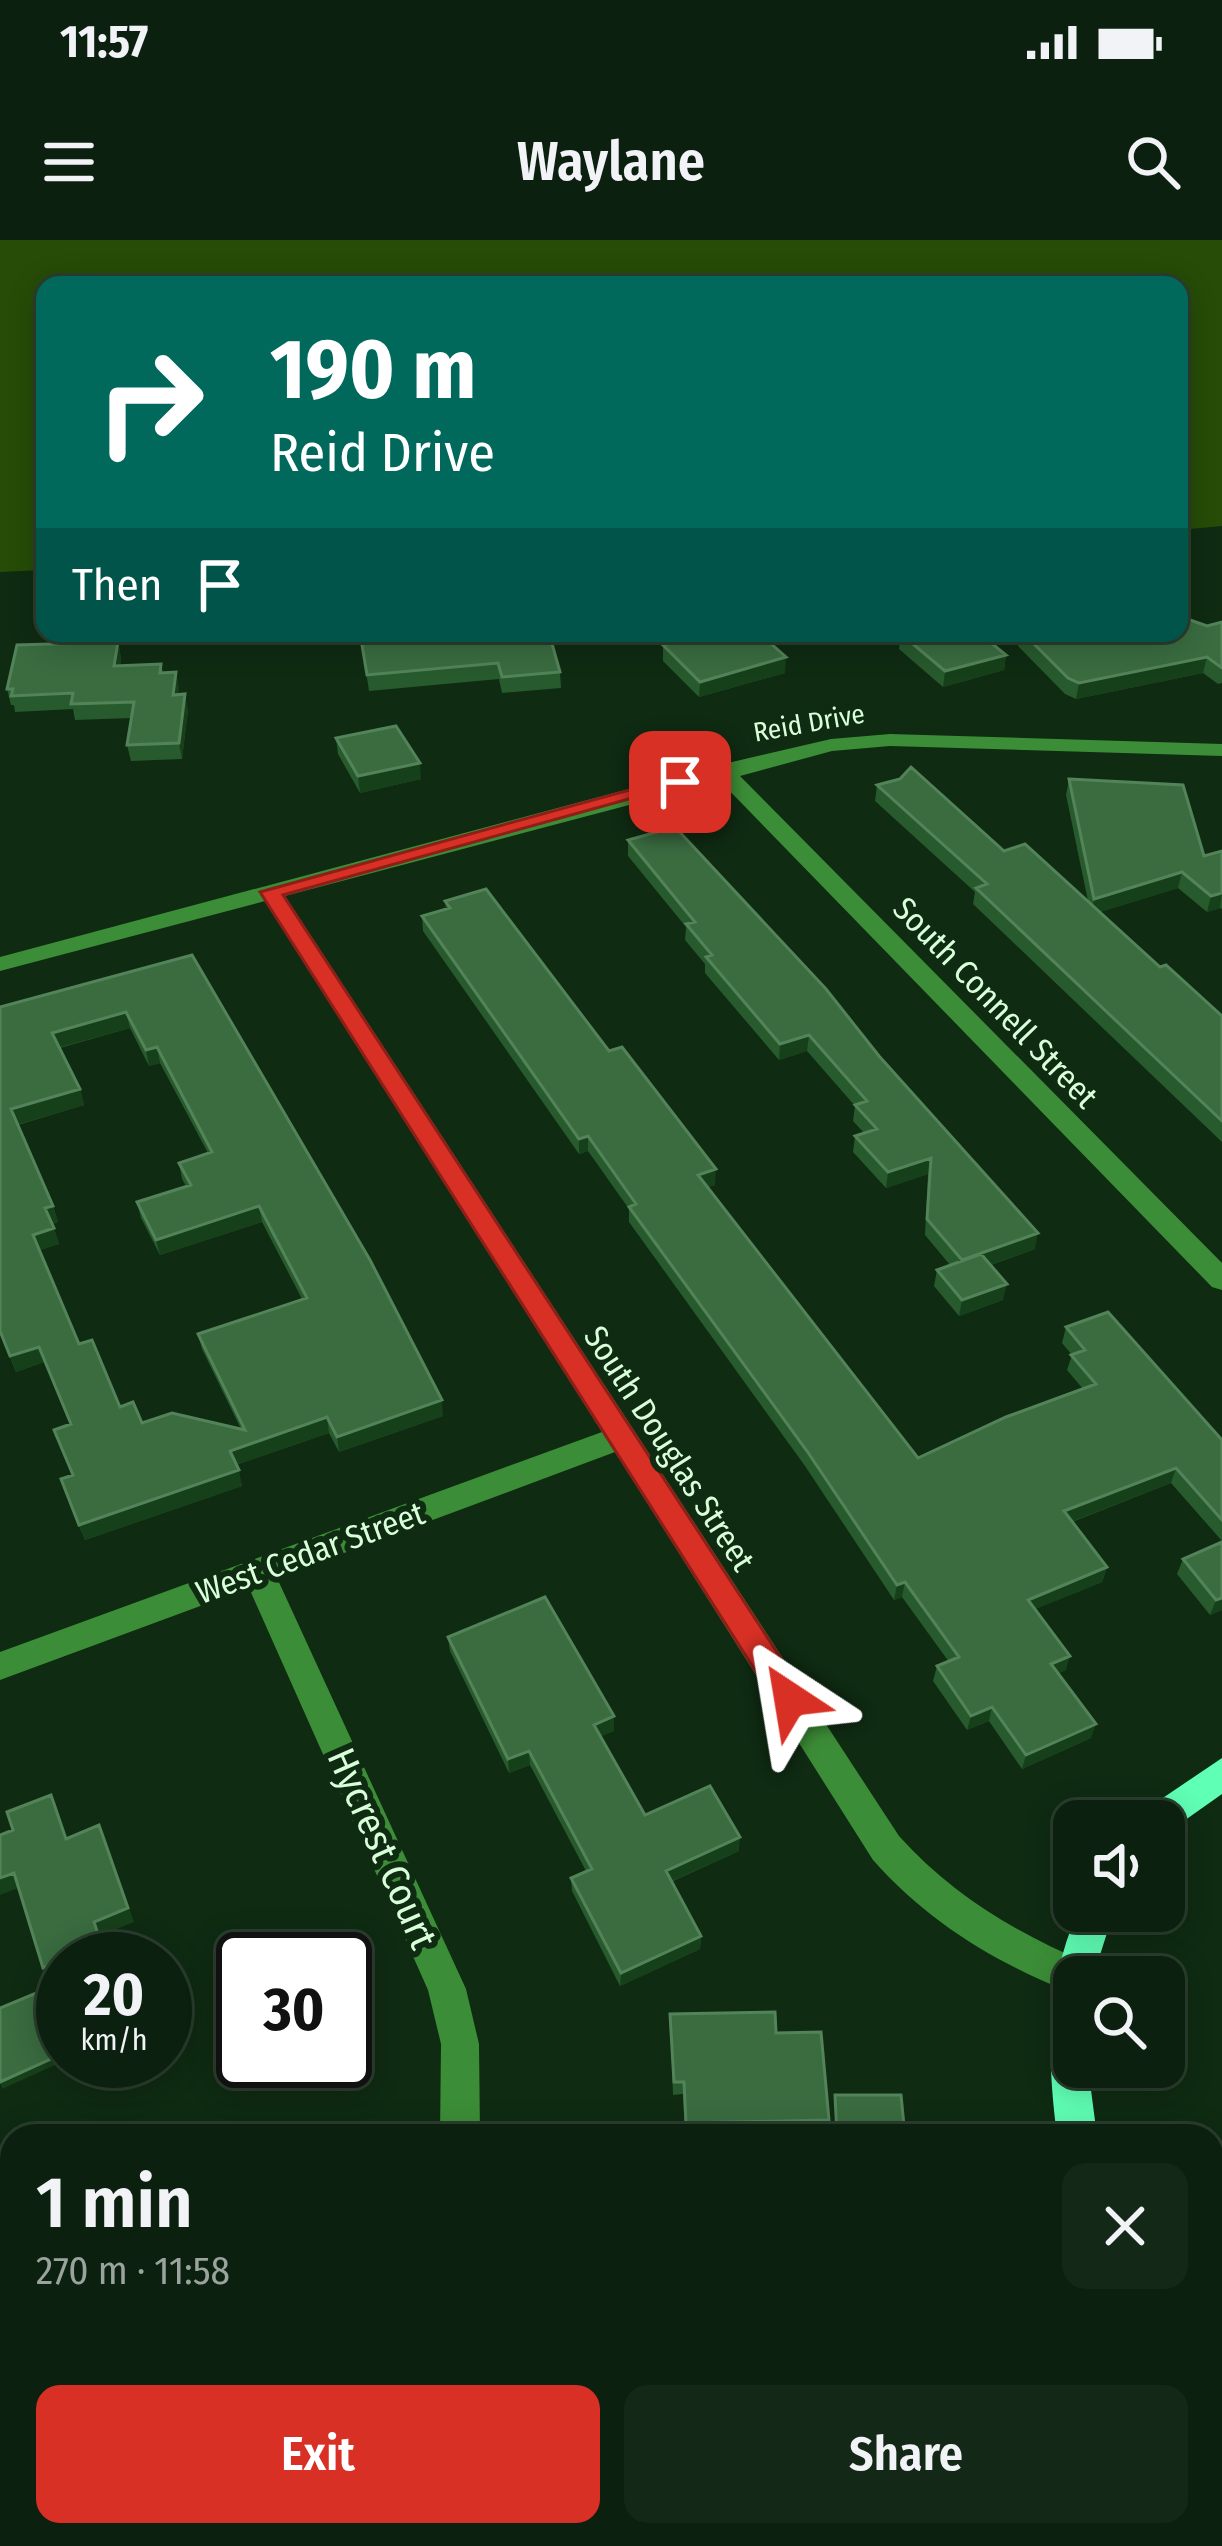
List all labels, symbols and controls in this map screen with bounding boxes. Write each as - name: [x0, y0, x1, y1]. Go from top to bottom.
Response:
- text: 11:57: [60, 15, 148, 69]
- icon: menu: [36, 129, 102, 195]
- icon: search: [1120, 129, 1186, 195]
- text: Waylane: [517, 130, 705, 194]
- text: 190 m: [270, 319, 476, 420]
- icon: right: [72, 324, 228, 480]
- text: Reid Drive: [270, 421, 495, 485]
- icon: arrive: [187, 552, 253, 618]
- text: Then: [72, 558, 163, 612]
- street label: Reid Drive: [751, 697, 867, 749]
- pin: [629, 731, 731, 833]
- icon: arrive: [647, 749, 713, 815]
- street label: South Connell Street: [884, 889, 1106, 1117]
- street label: South Douglas Street: [575, 1319, 763, 1579]
- street label: West Cedar Street: [191, 1493, 430, 1613]
- position arrow: [727, 1636, 853, 1762]
- street label: Hycrest Court: [318, 1741, 447, 1956]
- map controls: [1053, 1800, 1185, 2088]
- button: sound: [1053, 1800, 1185, 1932]
- speed limit sign: 30: [216, 1932, 372, 2088]
- button: search: [1053, 1956, 1185, 2088]
- text: 20: [84, 1959, 144, 2031]
- text: km/h: [81, 2022, 147, 2058]
- text: 1 min: [36, 2160, 193, 2246]
- button: close: [1062, 2163, 1188, 2289]
- text: 270 m · 11:58: [36, 2248, 230, 2294]
- button: Exit: [36, 2385, 600, 2523]
- button: Share: [624, 2385, 1188, 2523]

